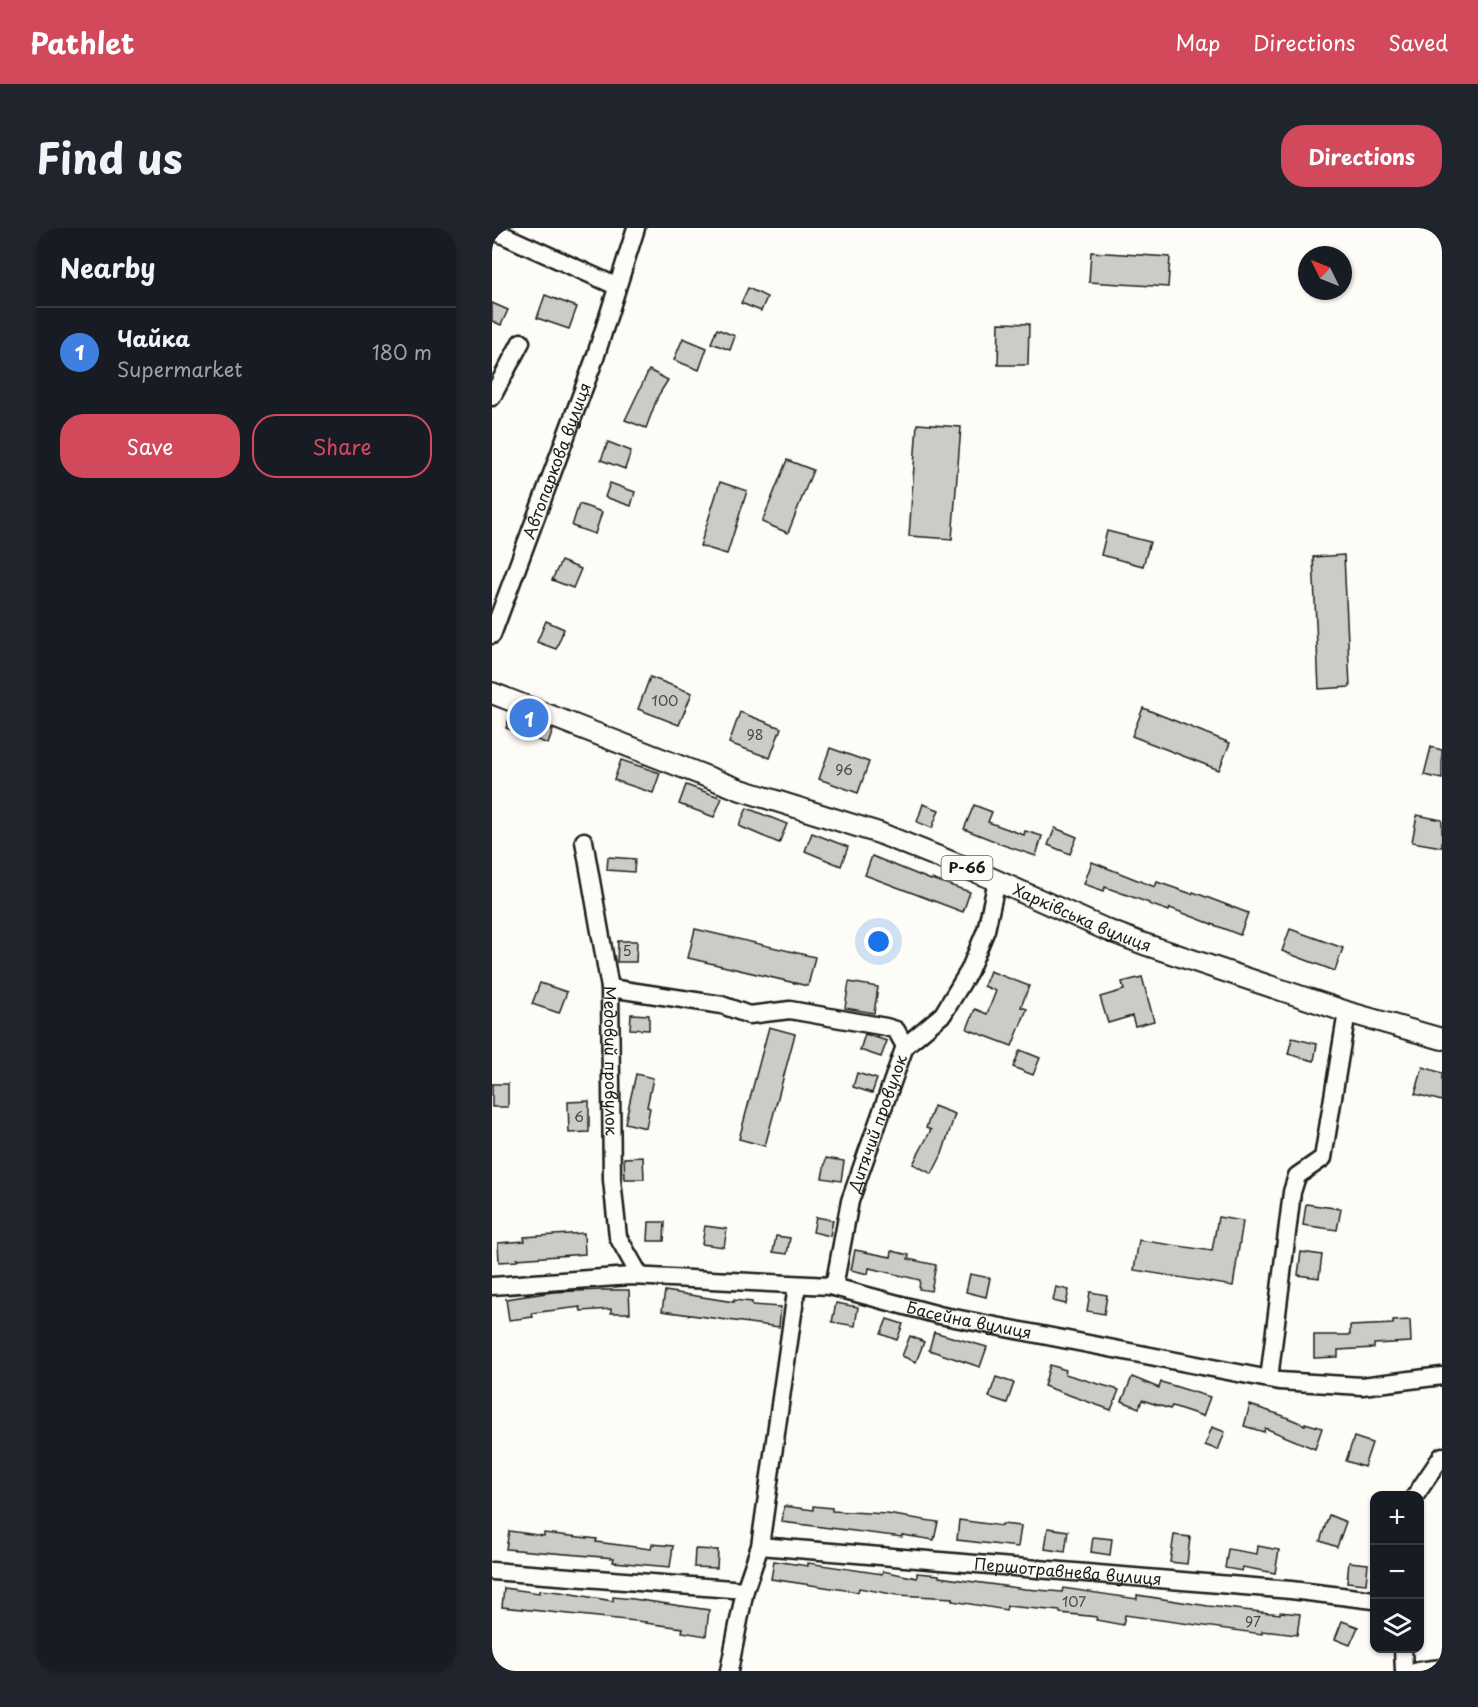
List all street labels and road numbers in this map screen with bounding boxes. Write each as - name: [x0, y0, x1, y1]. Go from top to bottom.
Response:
- street label: Автопаркова вулиця: [516, 379, 596, 542]
- road number: Р-66: [942, 856, 992, 880]
- street label: Харківська вулиця: [1010, 877, 1155, 957]
- street label: Медовий провулок: [599, 986, 625, 1136]
- street label: Дитячий провулок: [841, 1050, 912, 1196]
- street label: Басейна вулиця: [904, 1294, 1034, 1344]
- street label: Першотравнева вулиця: [973, 1551, 1163, 1590]

